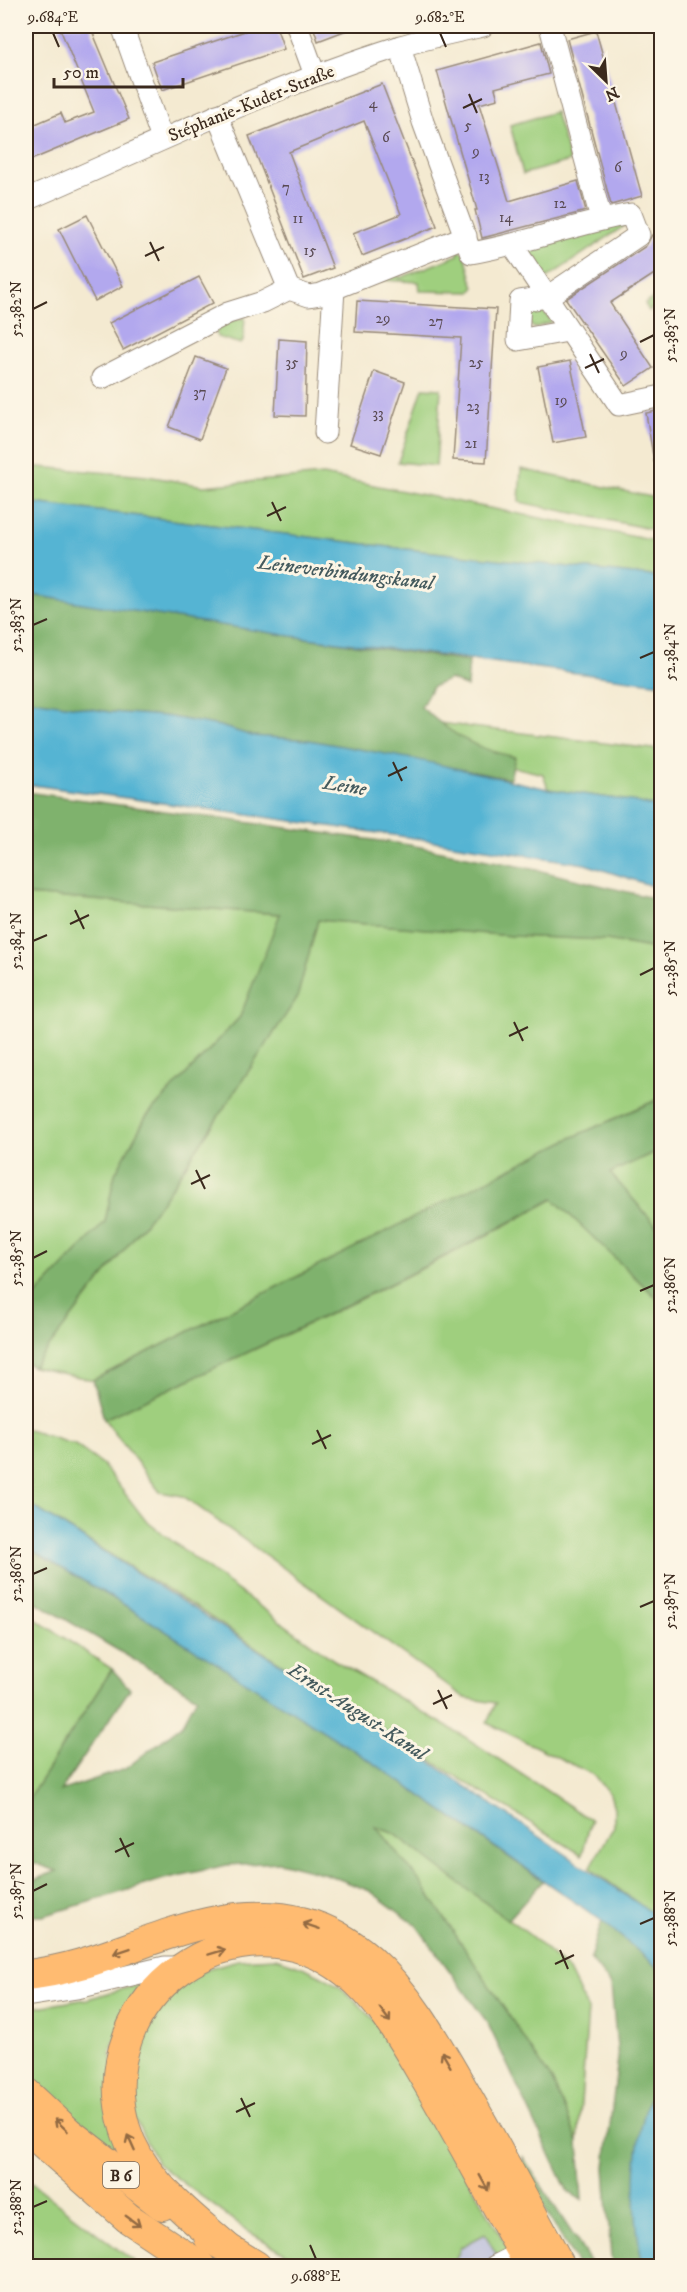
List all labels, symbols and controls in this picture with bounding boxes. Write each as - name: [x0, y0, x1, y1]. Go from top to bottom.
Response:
- text: 9.684°E: [27, 8, 79, 27]
- text: 9.682°E: [414, 8, 465, 27]
- scale bar: [54, 51, 183, 89]
- north arrow: [576, 51, 636, 111]
- street label: Stéphanie-Kuder-Straße: [165, 61, 338, 147]
- text: 50 m: [63, 62, 99, 84]
- text: N: [602, 82, 622, 106]
- house number: 4: [369, 94, 378, 113]
- house number: 5: [464, 116, 472, 135]
- house number: 6: [382, 128, 391, 147]
- house number: 9: [471, 142, 480, 161]
- house number: 6: [614, 158, 623, 177]
- house number: 13: [478, 167, 490, 186]
- house number: 7: [282, 178, 290, 197]
- house number: 12: [554, 194, 567, 213]
- house number: 14: [499, 208, 513, 227]
- house number: 11: [292, 209, 304, 228]
- house number: 15: [304, 241, 317, 260]
- text: 52.382°N: [7, 281, 26, 337]
- text: 52.383°N: [661, 308, 680, 362]
- house number: 29: [376, 309, 390, 328]
- house number: 27: [429, 312, 444, 331]
- house number: 9: [619, 344, 628, 363]
- house number: 35: [285, 353, 299, 372]
- house number: 25: [469, 353, 484, 372]
- house number: 37: [193, 383, 207, 402]
- house number: 19: [555, 391, 567, 410]
- house number: 23: [467, 397, 479, 416]
- house number: 33: [372, 404, 384, 423]
- house number: 21: [465, 434, 477, 453]
- water label: Leineverbindungskanal: [256, 550, 437, 597]
- text: 52.383°N: [7, 598, 26, 652]
- text: 52.384°N: [661, 623, 680, 681]
- water label: Leine: [320, 771, 369, 802]
- text: 52.384°N: [7, 912, 26, 970]
- text: 52.385°N: [661, 940, 680, 996]
- text: 52.385°N: [7, 1230, 26, 1286]
- text: 52.386°N: [661, 1257, 680, 1313]
- text: 52.386°N: [7, 1546, 26, 1602]
- text: 52.387°N: [661, 1573, 680, 1629]
- water label: Ernst-August-Kanal: [282, 1657, 433, 1768]
- text: 52.387°N: [7, 1863, 26, 1919]
- text: 52.388°N: [661, 1890, 680, 1946]
- one-way arrow: [302, 1920, 321, 1931]
- one-way arrow: [113, 1946, 132, 1957]
- one-way arrow: [207, 1946, 226, 1957]
- one-way arrow: [379, 2007, 391, 2023]
- one-way arrow: [440, 2051, 451, 2069]
- one-way arrow: [53, 2118, 68, 2132]
- one-way arrow: [125, 2134, 136, 2152]
- road number: B 6: [103, 2162, 139, 2188]
- one-way arrow: [478, 2174, 490, 2191]
- text: 52.388°N: [7, 2179, 26, 2235]
- one-way arrow: [124, 2215, 140, 2227]
- text: 9.688°E: [290, 2267, 341, 2286]

